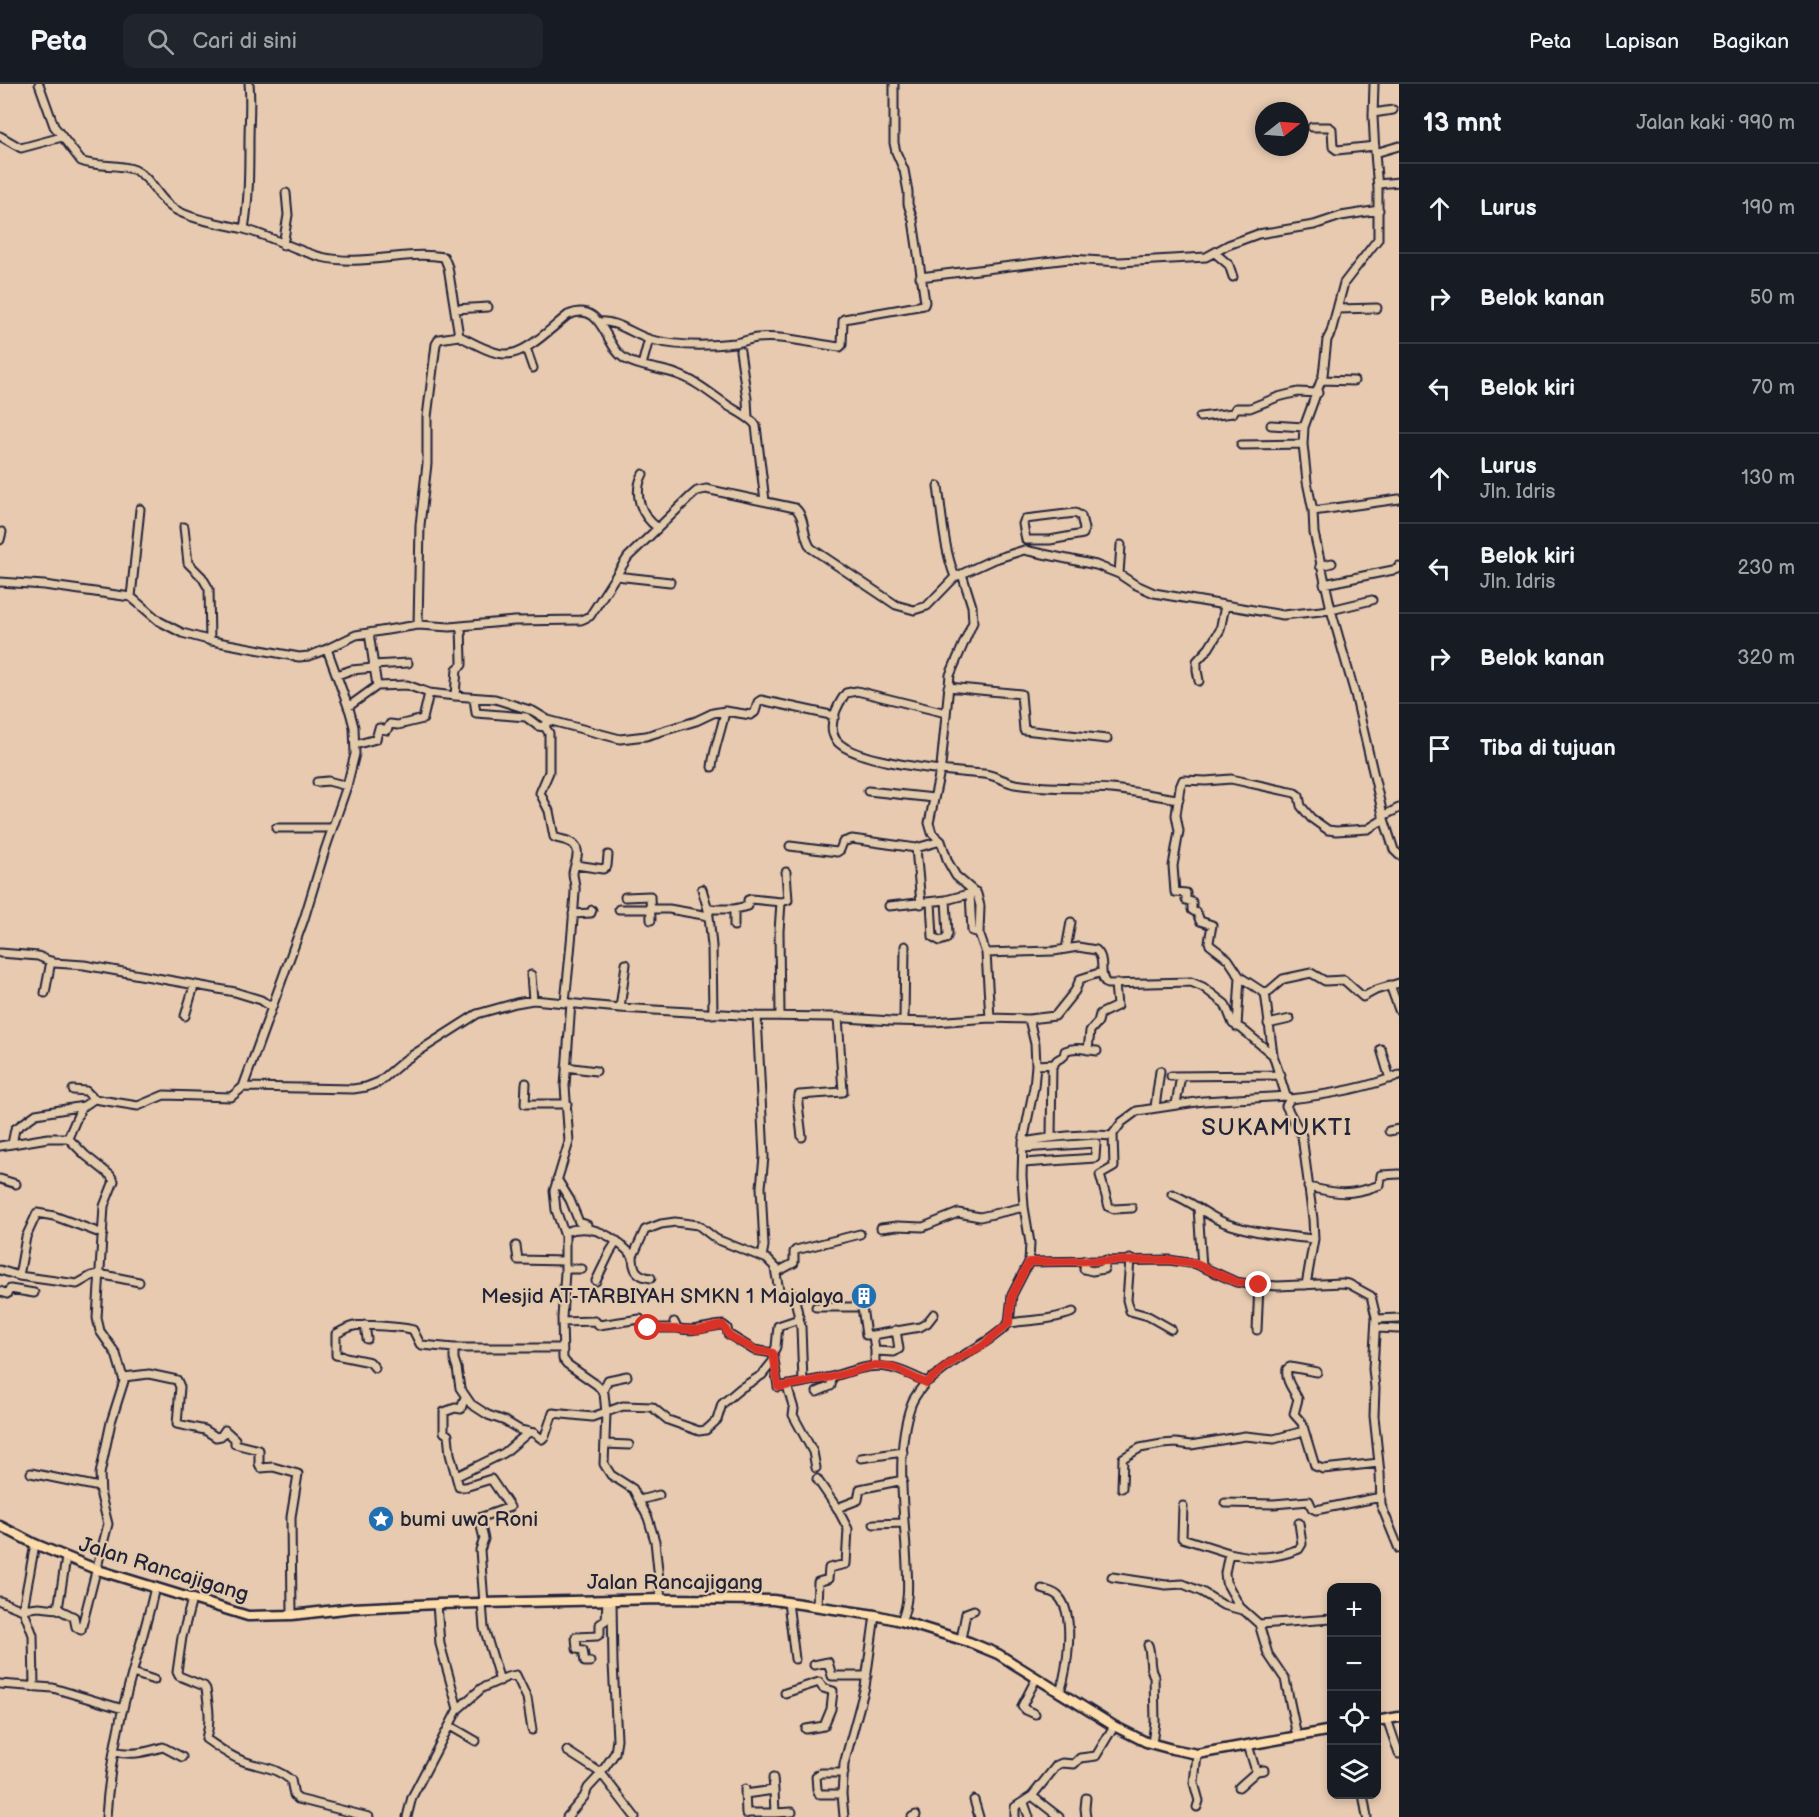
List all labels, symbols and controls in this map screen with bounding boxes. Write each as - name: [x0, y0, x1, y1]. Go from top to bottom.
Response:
- search box: [123, 14, 543, 68]
- text: Peta: [30, 25, 87, 58]
- icon: search: [144, 25, 177, 58]
- text: Cari di sini: [192, 28, 297, 55]
- text: Peta: [1529, 29, 1571, 54]
- text: Lapisan: [1604, 29, 1679, 54]
- text: Bagikan: [1712, 29, 1789, 54]
- north arrow: [1255, 102, 1309, 156]
- text: 13 mnt: [1423, 108, 1502, 139]
- text: Jalan kaki · 990 m: [1636, 111, 1795, 135]
- icon: ahead: [1423, 192, 1456, 225]
- text: Lurus: [1480, 195, 1536, 222]
- text: 190 m: [1742, 196, 1795, 220]
- icon: right: [1423, 282, 1456, 315]
- text: Belok kanan: [1480, 285, 1605, 312]
- text: 50 m: [1750, 286, 1795, 310]
- icon: left: [1423, 372, 1456, 405]
- text: Belok kiri: [1480, 375, 1575, 402]
- text: 70 m: [1751, 376, 1795, 400]
- text: Lurus: [1480, 453, 1536, 480]
- icon: ahead: [1423, 462, 1456, 495]
- text: 130 m: [1741, 466, 1795, 490]
- text: Jln. Idris: [1480, 480, 1555, 504]
- text: Belok kiri: [1480, 543, 1575, 570]
- icon: left: [1423, 552, 1456, 585]
- text: 230 m: [1738, 556, 1795, 580]
- text: Jln. Idris: [1480, 570, 1555, 594]
- icon: right: [1423, 642, 1456, 675]
- text: Belok kanan: [1480, 645, 1605, 672]
- text: 320 m: [1737, 646, 1795, 670]
- icon: arrive: [1423, 732, 1456, 765]
- text: Tiba di tujuan: [1480, 735, 1616, 762]
- district label: SUKAMUKTI: [1201, 1113, 1353, 1142]
- route end: [1245, 1271, 1271, 1297]
- building icon: Mesjid AT-TARBIYAH SMKN 1 Majalaya: [849, 1281, 879, 1311]
- place label: Mesjid AT-TARBIYAH SMKN 1 Majalaya: [481, 1284, 844, 1309]
- route start: [634, 1314, 660, 1340]
- place icon: bumi uwa Roni: [366, 1504, 396, 1534]
- place label: bumi uwa Roni: [400, 1507, 538, 1532]
- street label: Jalan Rancajigang: [76, 1532, 252, 1607]
- street label: Jalan Rancajigang: [587, 1570, 763, 1595]
- map controls: [1327, 1583, 1381, 1799]
- button: +: [1327, 1583, 1381, 1637]
- button: −: [1327, 1637, 1381, 1691]
- button: locate: [1327, 1691, 1381, 1745]
- button: layers: [1327, 1745, 1381, 1799]

